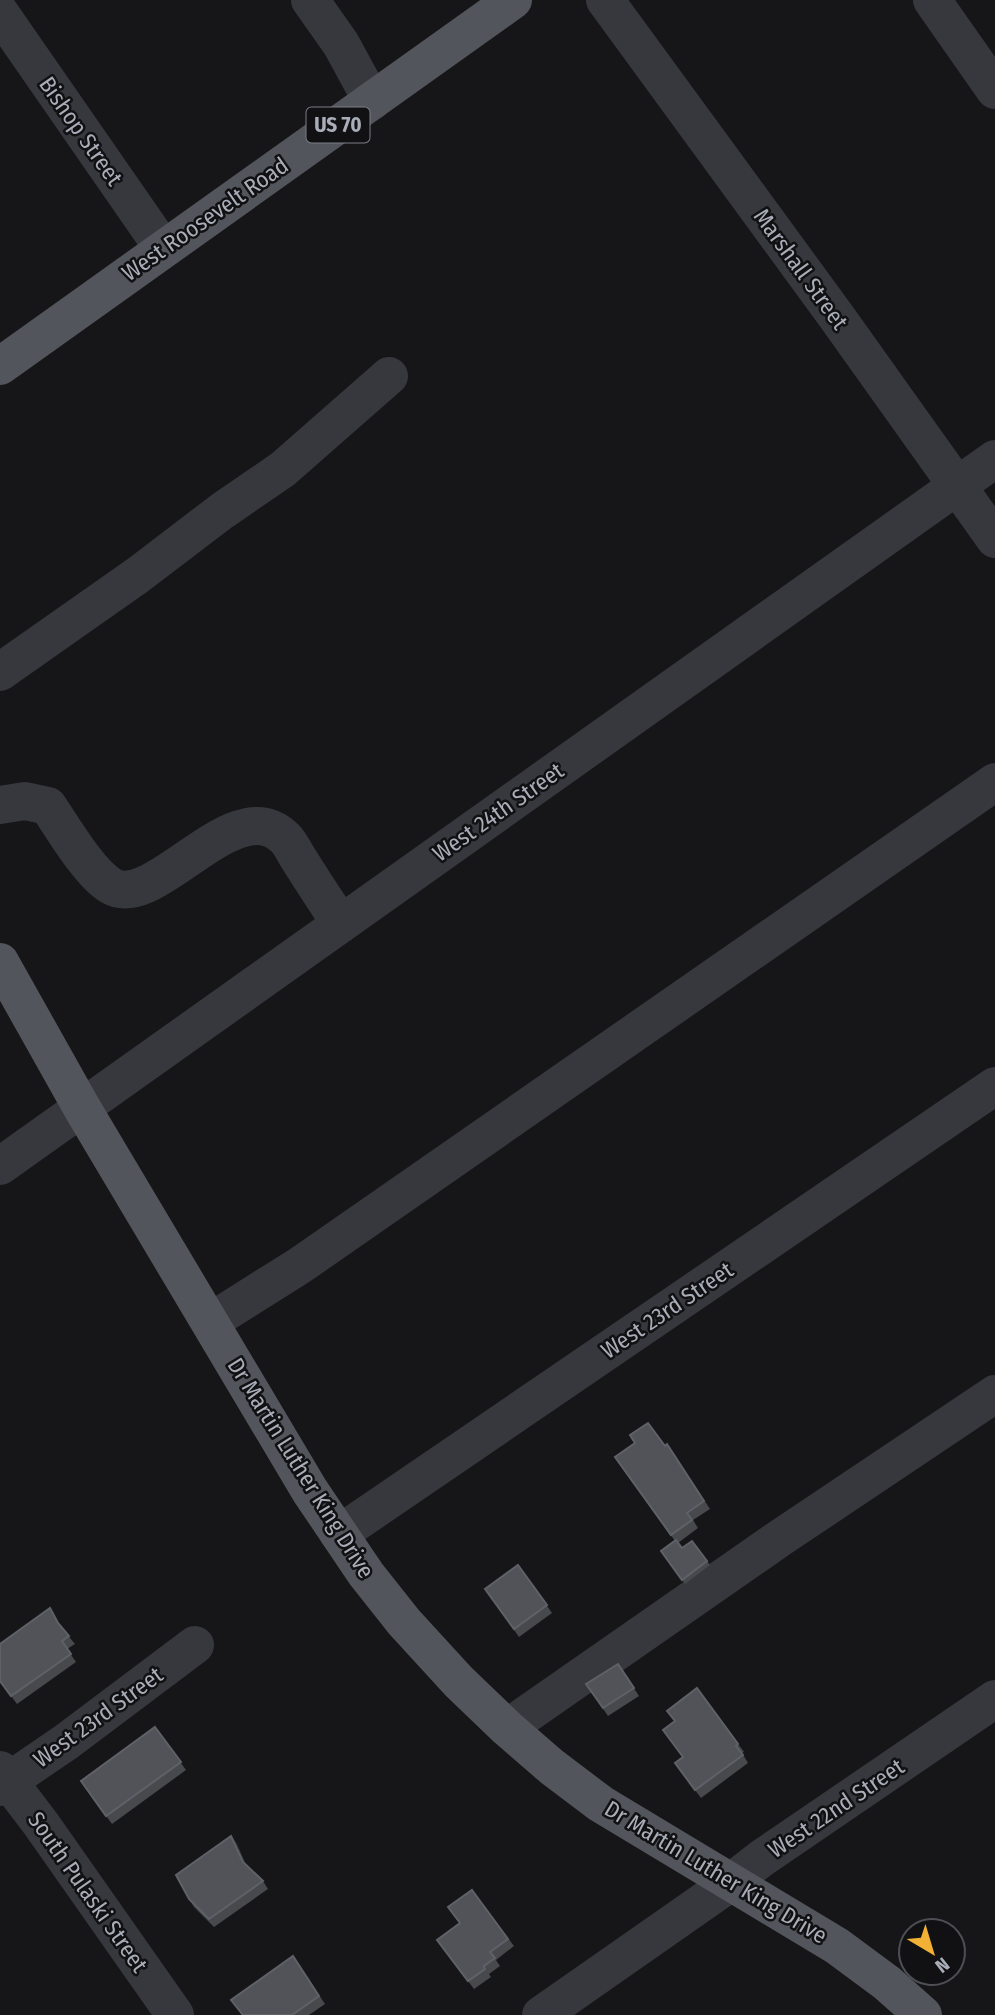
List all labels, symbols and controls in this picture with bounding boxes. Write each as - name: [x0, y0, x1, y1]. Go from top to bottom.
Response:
- street label: Bishop Street: [33, 71, 129, 191]
- road number: US 70: [306, 108, 370, 142]
- street label: West Roosevelt Road: [116, 151, 294, 287]
- street label: Marshall Street: [748, 203, 854, 335]
- street label: West 24th Street: [427, 756, 569, 867]
- street label: West 23rd Street: [596, 1255, 739, 1364]
- street label: Dr Martin Luther King Drive: [222, 1353, 380, 1583]
- street label: West 23rd Street: [28, 1660, 169, 1773]
- street label: West 22nd Street: [763, 1752, 910, 1864]
- street label: Dr Martin Luther King Drive: [600, 1794, 832, 1950]
- street label: South Pulaski Street: [22, 1806, 154, 1978]
- north arrow: [897, 1917, 967, 1987]
- text: N: [931, 1952, 954, 1978]

